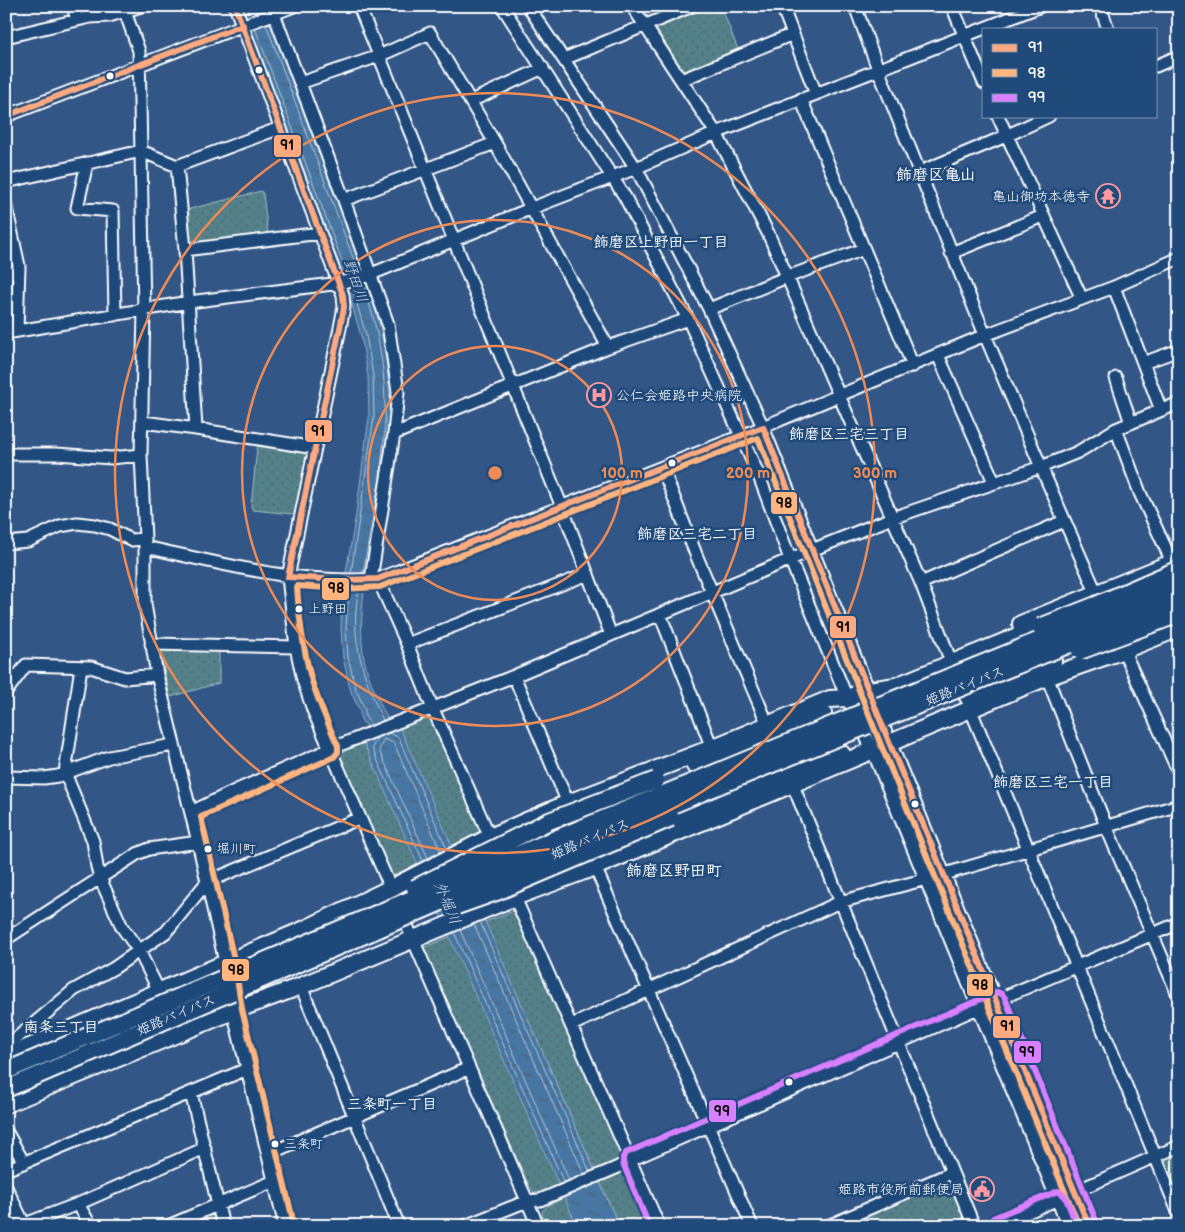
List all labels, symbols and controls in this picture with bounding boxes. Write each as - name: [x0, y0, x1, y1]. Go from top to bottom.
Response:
- legend: [982, 28, 1158, 118]
- text: 91: [1028, 38, 1042, 57]
- text: 98: [1028, 64, 1046, 83]
- unlabelled marker: [254, 65, 264, 75]
- unlabelled marker: [105, 71, 115, 81]
- text: 99: [1028, 88, 1045, 107]
- line badge: 91: [273, 134, 302, 158]
- text: 91: [280, 137, 294, 154]
- district label: 飾磨区亀山: [896, 166, 976, 185]
- temple icon: 亀山御坊本徳寺: [1095, 183, 1121, 209]
- place label: 亀山御坊本徳寺: [992, 188, 1090, 205]
- district label: 飾磨区上野田一丁目: [593, 233, 729, 252]
- water label: 野田川: [339, 257, 371, 305]
- hospital icon: 公仁会姫路中央病院: [586, 382, 612, 408]
- place label: 公仁会姫路中央病院: [616, 387, 742, 404]
- line badge: 91: [304, 419, 333, 443]
- text: 91: [311, 423, 325, 440]
- district label: 飾磨区三宅三丁目: [789, 425, 909, 444]
- unlabelled marker: [667, 458, 677, 468]
- centre of rings: [486, 464, 504, 482]
- text: 100 m: [601, 464, 643, 483]
- text: 200 m: [726, 464, 770, 483]
- text: 300 m: [853, 464, 897, 483]
- line badge: 98: [770, 491, 798, 515]
- text: 98: [776, 495, 792, 512]
- district label: 飾磨区三宅二丁目: [637, 525, 757, 544]
- line badge: 98: [321, 577, 350, 601]
- text: 98: [328, 580, 344, 597]
- place label: 上野田: [308, 601, 347, 617]
- marker: 上野田: [294, 604, 304, 614]
- line badge: 91: [829, 615, 857, 639]
- text: 91: [836, 619, 850, 636]
- street label: 姫路バイパス: [923, 662, 1007, 710]
- district label: 飾磨区三宅一丁目: [993, 773, 1113, 792]
- unlabelled marker: [910, 799, 920, 809]
- street label: 姫路バイパス: [548, 815, 632, 863]
- place label: 堀川町: [217, 841, 256, 857]
- marker: 堀川町: [203, 844, 213, 854]
- district label: 飾磨区野田町: [626, 862, 722, 881]
- water label: 外堀川: [429, 879, 465, 927]
- line badge: 98: [221, 958, 250, 982]
- text: 98: [228, 962, 244, 979]
- line badge: 98: [966, 973, 994, 997]
- text: 98: [972, 977, 988, 994]
- street label: 姫路バイパス: [134, 991, 218, 1039]
- line badge: 91: [992, 1015, 1021, 1039]
- district label: 南条三丁目: [23, 1018, 99, 1037]
- text: 91: [1000, 1018, 1014, 1035]
- line badge: 99: [1013, 1040, 1042, 1064]
- text: 99: [1019, 1044, 1035, 1061]
- unlabelled marker: [784, 1077, 794, 1087]
- district label: 三条町一丁目: [347, 1095, 437, 1114]
- line badge: 99: [708, 1099, 737, 1123]
- text: 99: [714, 1103, 730, 1120]
- place label: 三条町: [284, 1136, 323, 1152]
- marker: 三条町: [270, 1139, 280, 1149]
- public building icon: 姫路市役所前郵便局: [969, 1176, 995, 1202]
- place label: 姫路市役所前郵便局: [838, 1181, 964, 1198]

